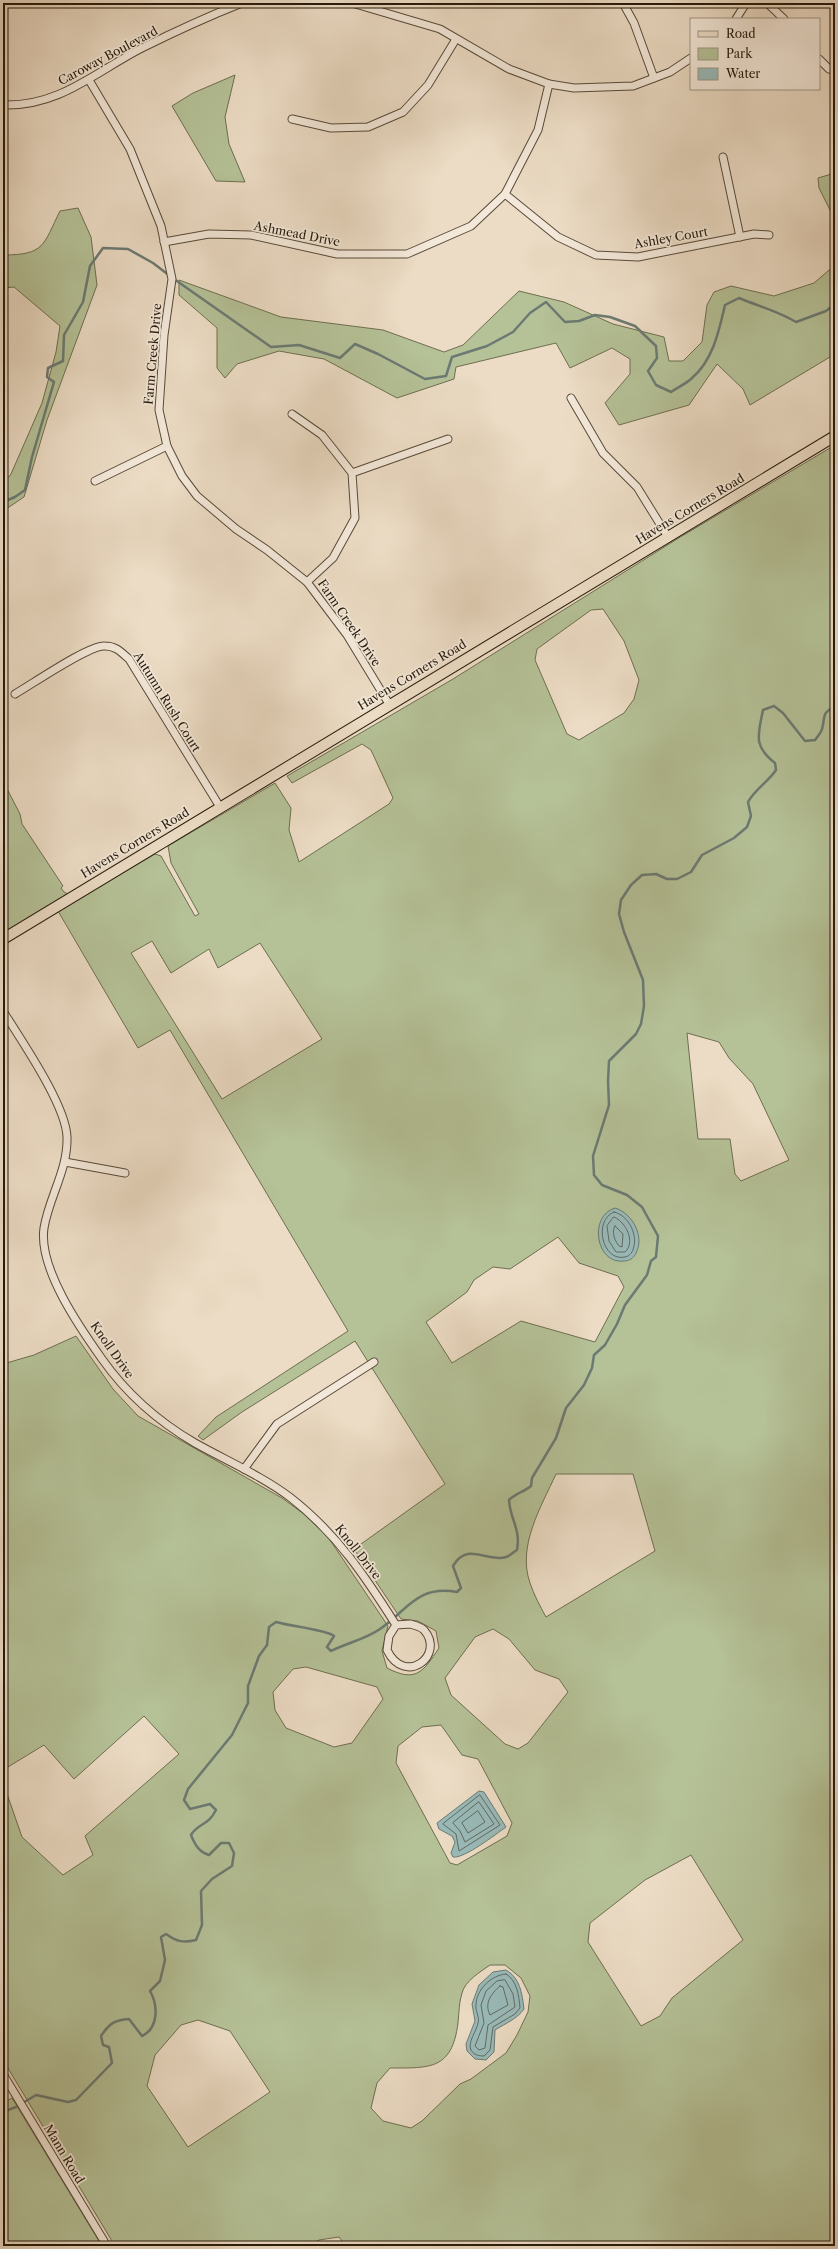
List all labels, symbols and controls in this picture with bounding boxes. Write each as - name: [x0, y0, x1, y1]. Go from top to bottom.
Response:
- legend: [690, 18, 820, 90]
- street label: Caroway Boulevard: [55, 23, 161, 88]
- text: Road: [726, 26, 756, 41]
- text: Park: [726, 46, 753, 61]
- text: Water: [725, 66, 760, 81]
- street label: Ashmead Drive: [252, 218, 342, 249]
- street label: Ashley Court: [632, 224, 710, 252]
- street label: Farm Creek Drive: [141, 302, 164, 405]
- street label: Havens Corners Road: [633, 470, 747, 547]
- street label: Farm Creek Drive: [315, 576, 384, 669]
- street label: Havens Corners Road: [355, 636, 469, 713]
- street label: Autumn Rush Court: [130, 648, 205, 755]
- street label: Havens Corners Road: [78, 804, 192, 881]
- street label: Knoll Drive: [87, 1318, 138, 1381]
- street label: Knoll Drive: [332, 1521, 385, 1582]
- street label: Mann Road: [41, 2121, 88, 2187]

